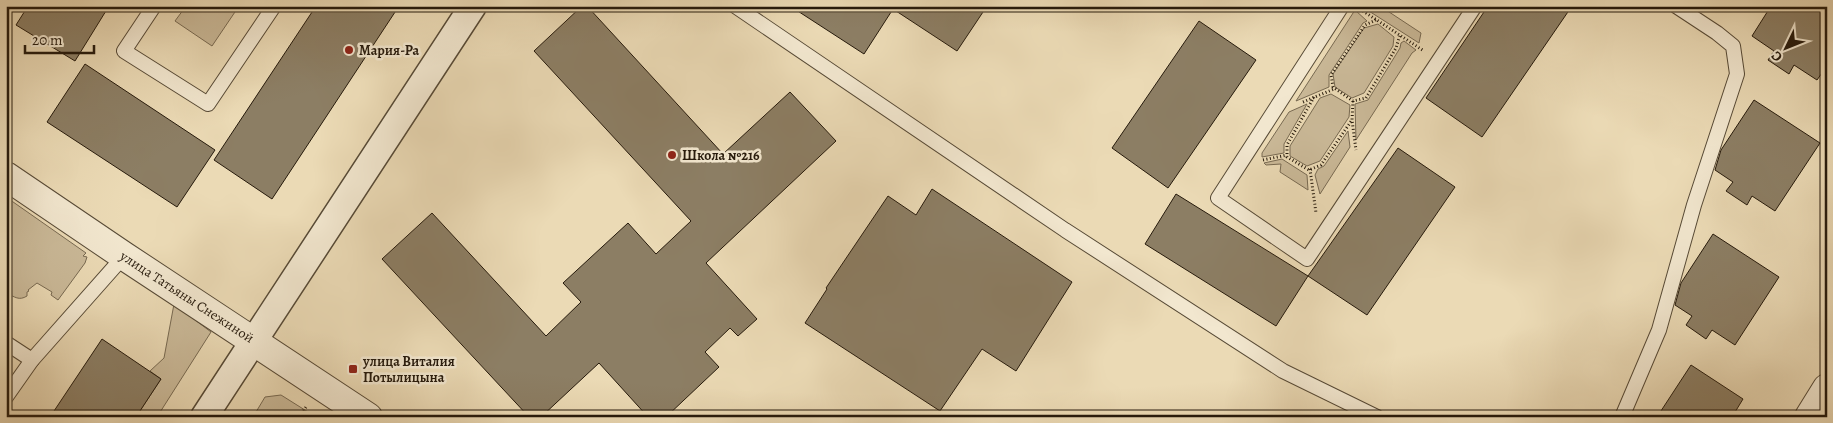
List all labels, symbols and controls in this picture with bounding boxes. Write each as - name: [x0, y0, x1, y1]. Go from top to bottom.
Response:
- scale bar: [25, 22, 94, 54]
- north arrow: [1760, 22, 1810, 72]
- text: 20 m: [32, 30, 63, 50]
- place label: Мария-Ра: [359, 41, 419, 60]
- marker: Мария-Ра: [343, 44, 355, 56]
- text: С: [1767, 47, 1787, 66]
- place label: Школа №216: [682, 146, 760, 165]
- marker: Школа №216: [666, 149, 678, 161]
- street label: улица Татьяны Снежиной: [115, 246, 258, 347]
- place label: улица Виталия Потылицына: [362, 352, 455, 387]
- marker: улица Виталия Потылицына: [347, 363, 359, 375]

